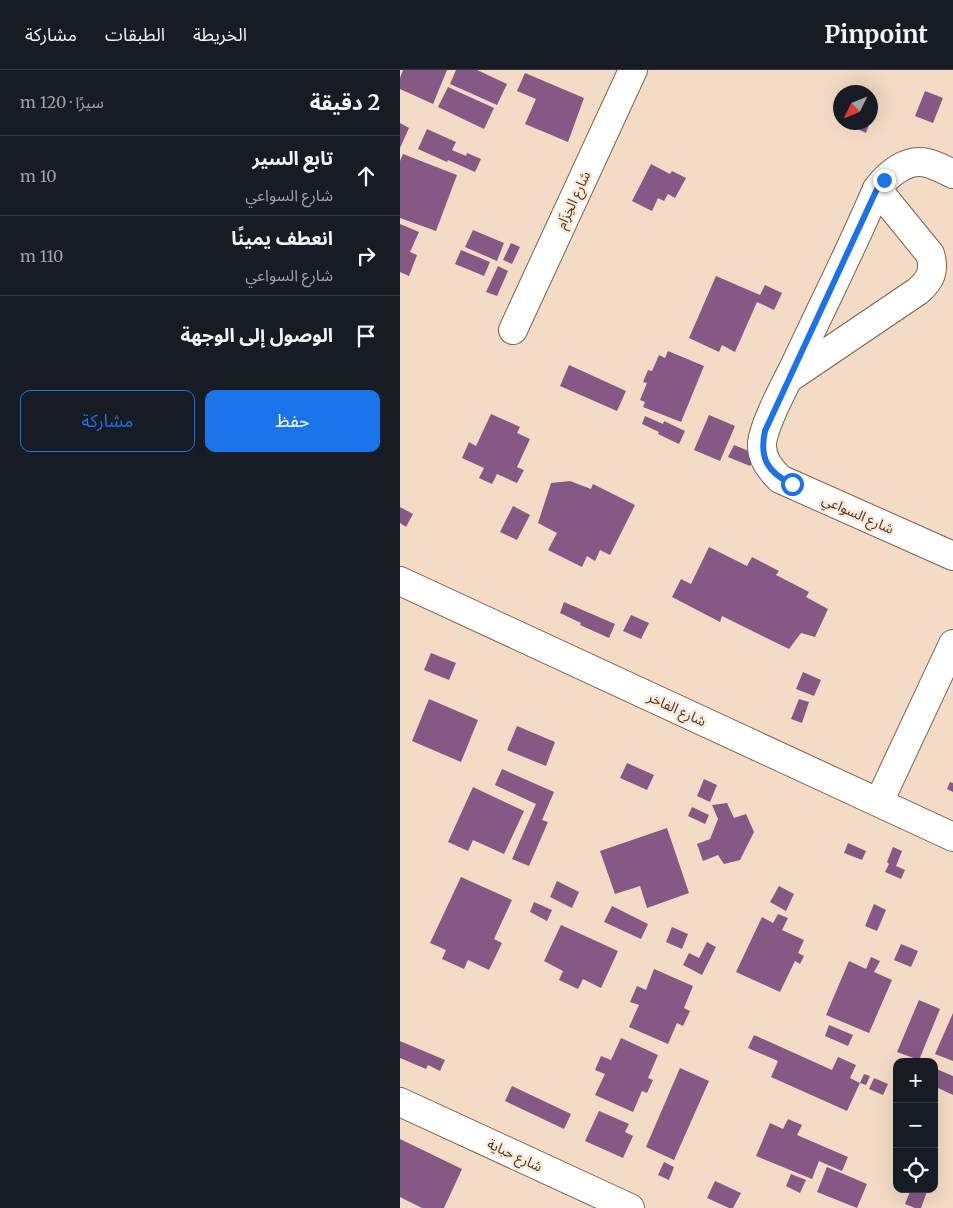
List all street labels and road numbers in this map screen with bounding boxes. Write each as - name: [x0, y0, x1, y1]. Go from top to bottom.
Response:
- street label: شارع الخِزَام: [552, 168, 596, 233]
- street label: شارع السواعي: [818, 490, 897, 540]
- street label: شارع الفاخر: [643, 687, 709, 732]
- street label: شارع حباية: [484, 1134, 545, 1177]

